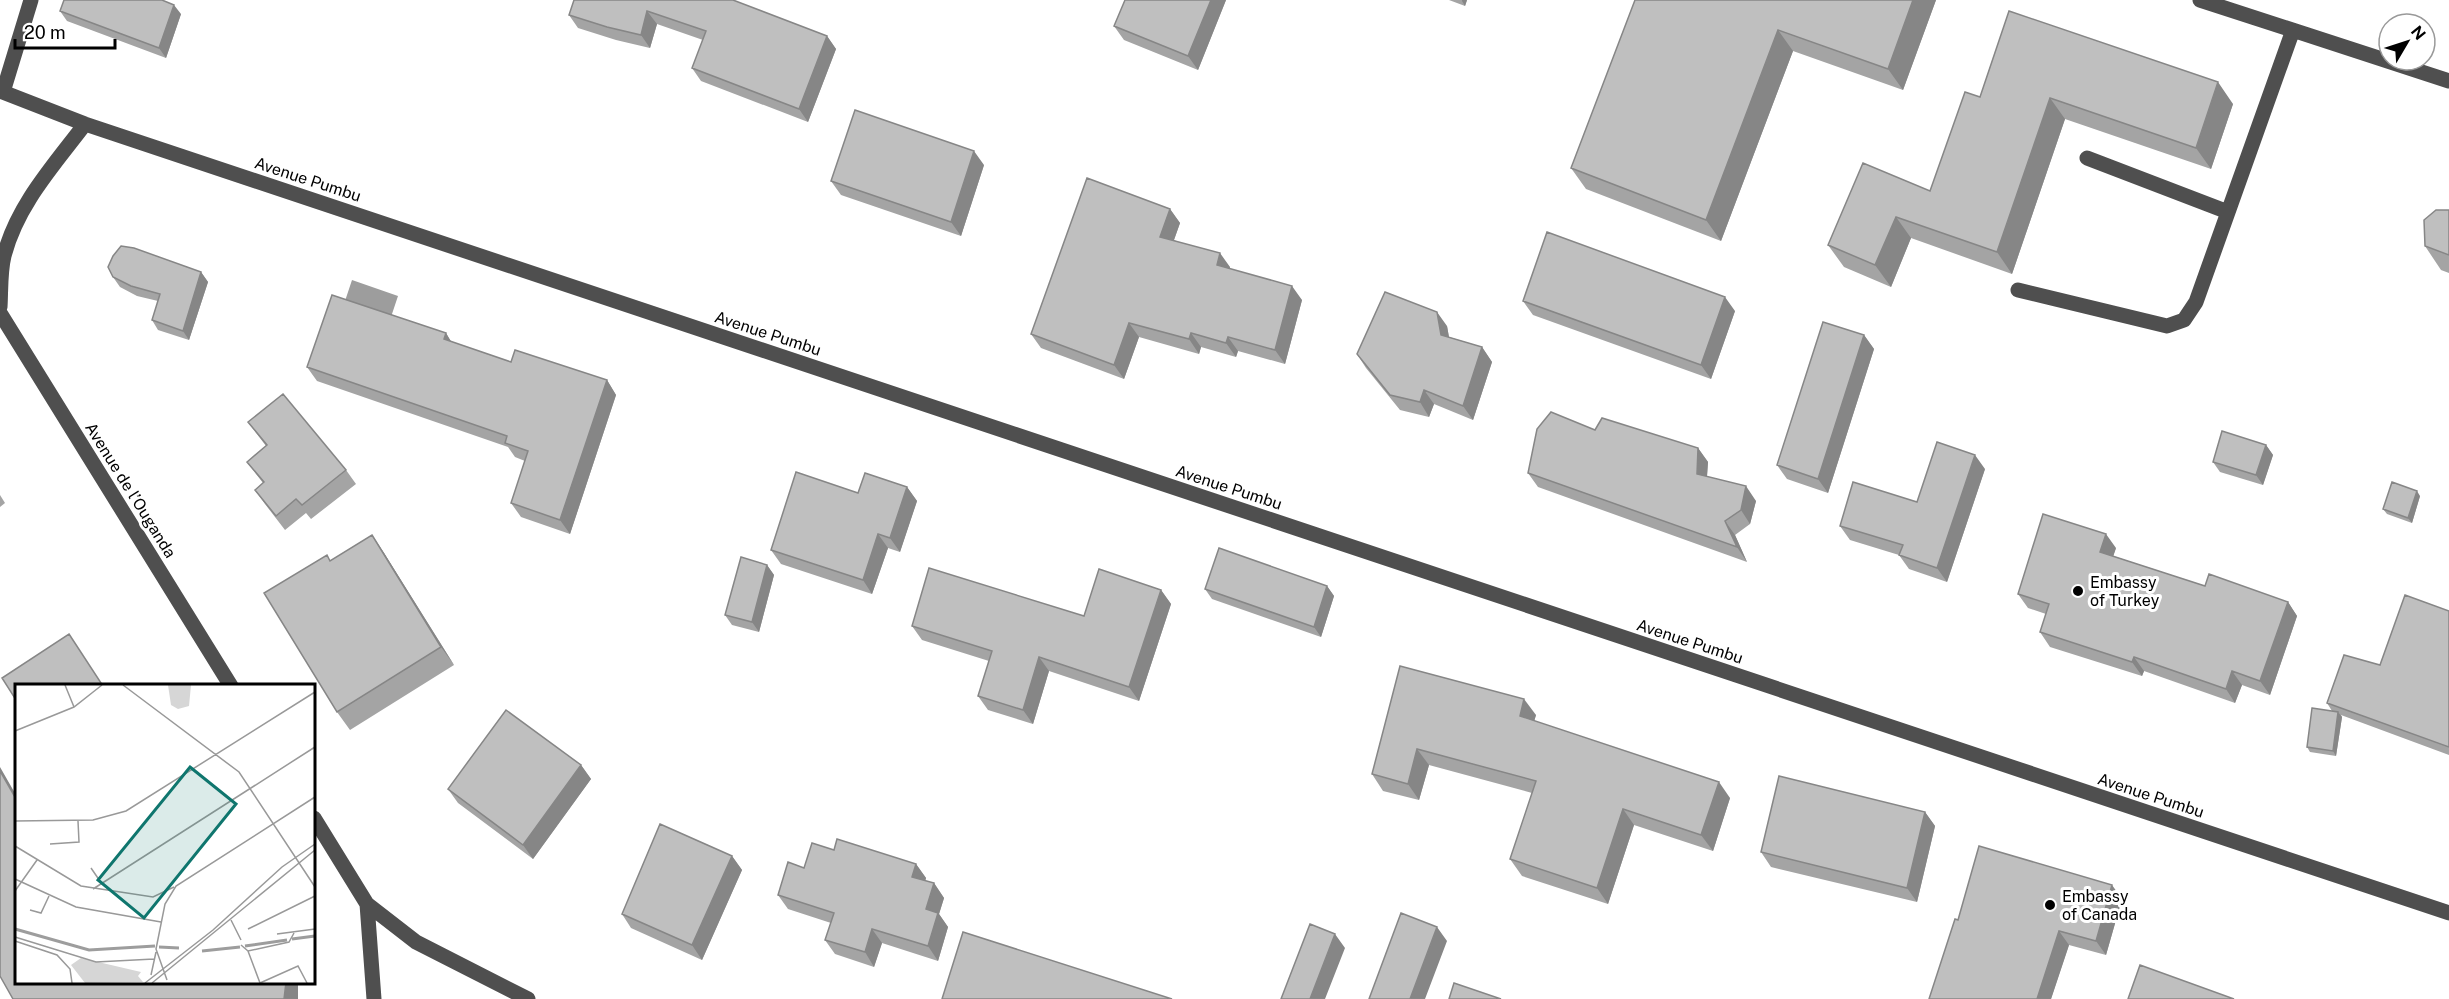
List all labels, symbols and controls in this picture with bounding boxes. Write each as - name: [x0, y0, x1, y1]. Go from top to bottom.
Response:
- scale bar: [15, 12, 116, 50]
- north arrow: [2377, 12, 2437, 72]
- text: 20 m: [24, 22, 66, 43]
- text: N: [2407, 22, 2430, 44]
- street label: Avenue Pumbu: [252, 153, 364, 206]
- street label: Avenue Pumbu: [712, 307, 824, 360]
- street label: Avenue de l’Ouganda: [81, 419, 180, 561]
- street label: Avenue Pumbu: [1173, 461, 1285, 514]
- place label: Embassy of Turkey: [2090, 573, 2160, 610]
- marker: Embassy of Turkey: [2071, 584, 2085, 598]
- street label: Avenue Pumbu: [1634, 615, 1746, 668]
- inset map: [15, 684, 315, 984]
- street label: Avenue Pumbu: [2095, 769, 2207, 822]
- place label: Embassy of Canada: [2062, 887, 2137, 924]
- marker: Embassy of Canada: [2043, 898, 2057, 912]

